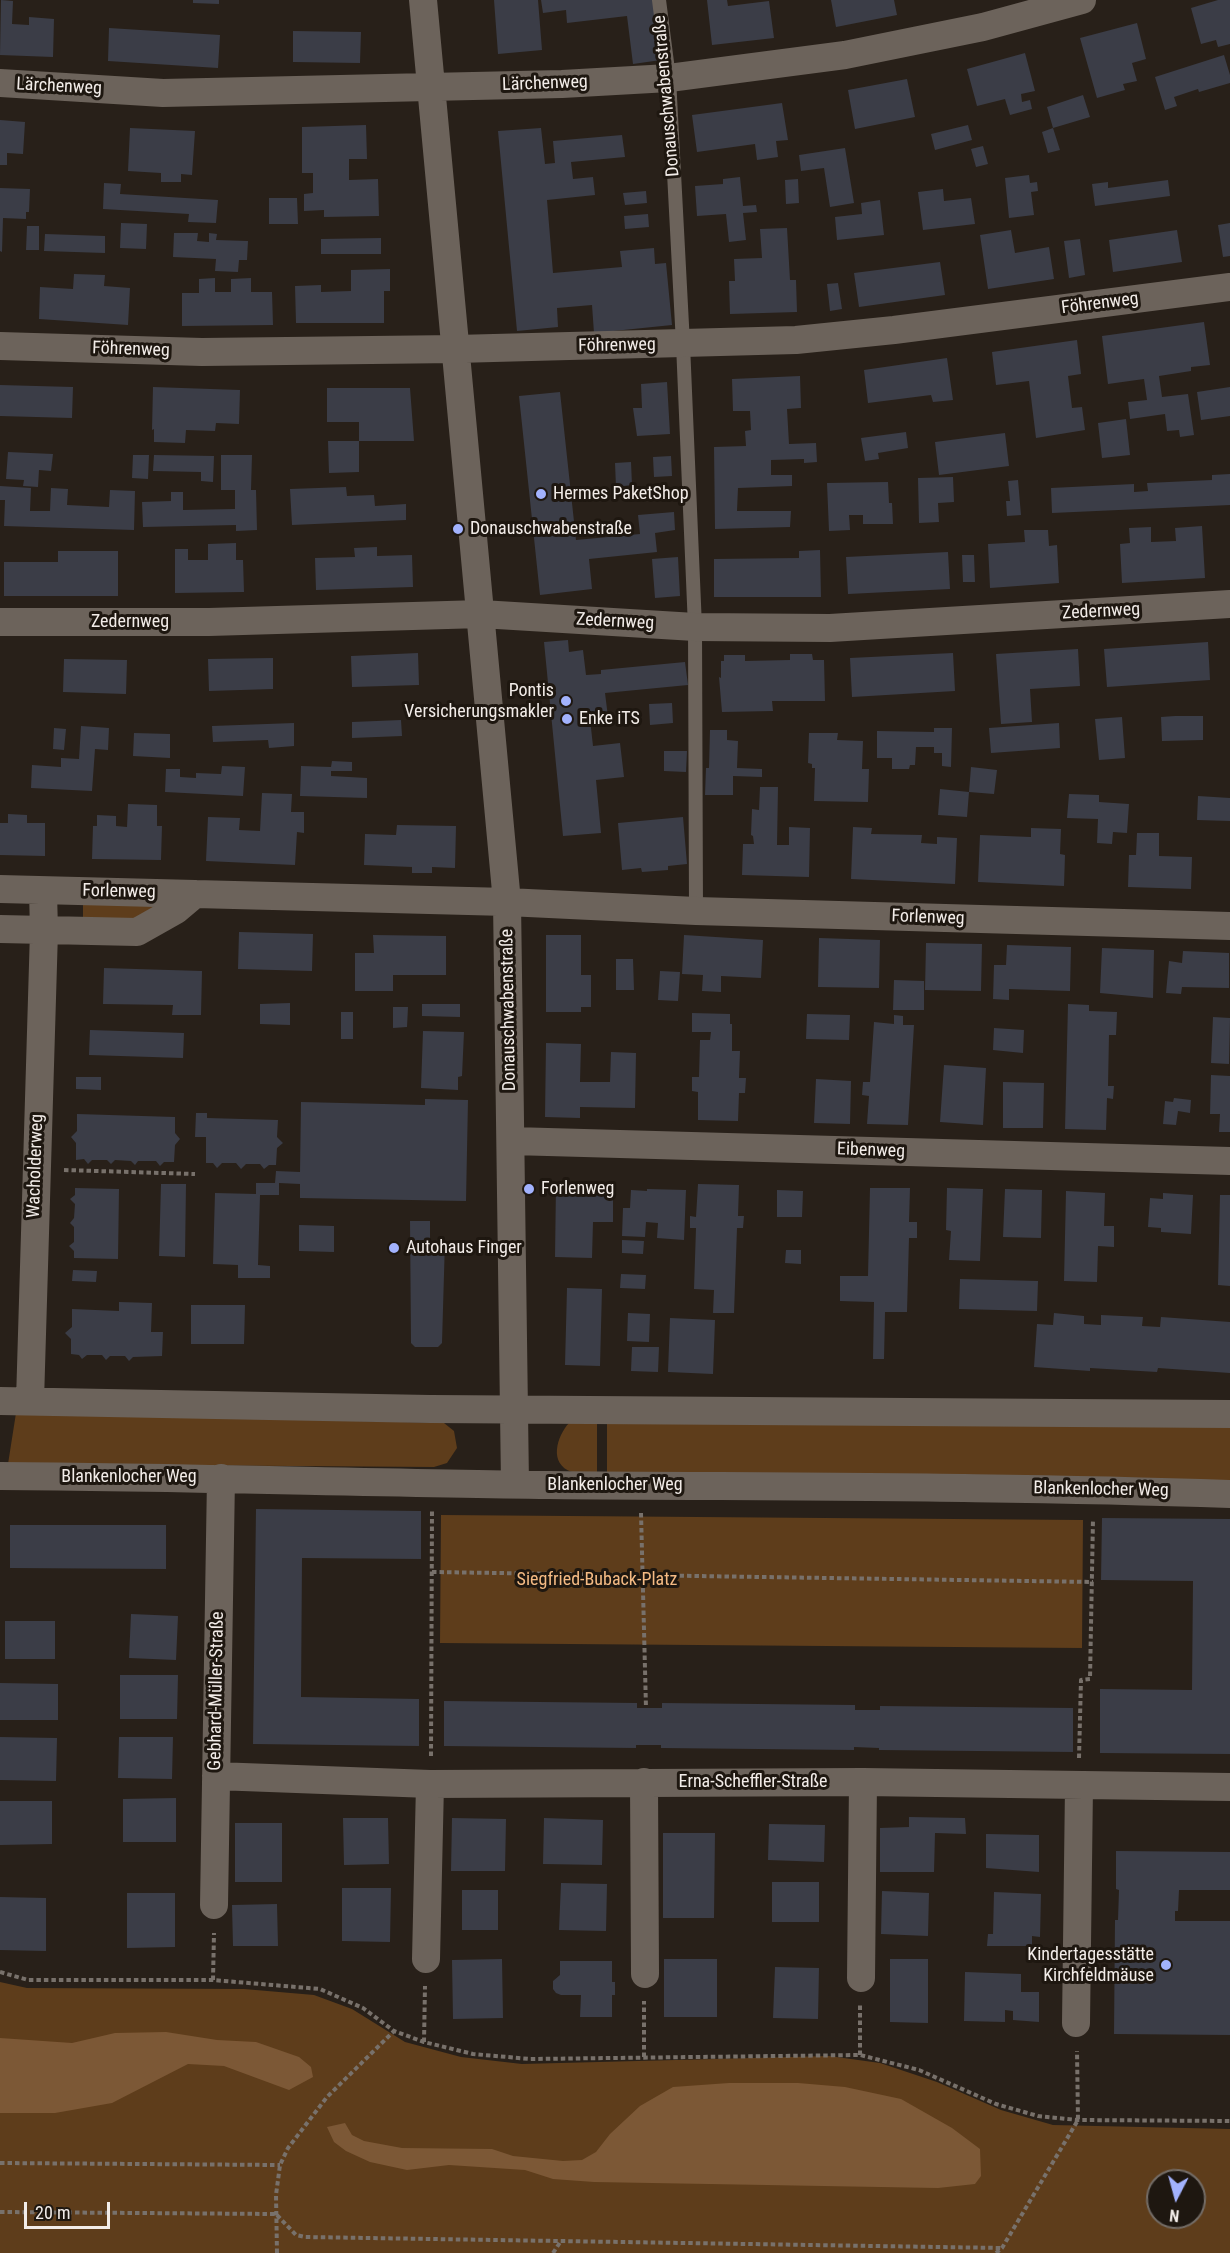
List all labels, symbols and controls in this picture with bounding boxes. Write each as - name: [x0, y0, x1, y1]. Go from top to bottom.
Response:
- street label: Donauschwabenstraße: [649, 14, 685, 178]
- street label: Lärchenweg: [502, 72, 588, 96]
- street label: Lärchenweg: [16, 74, 102, 100]
- street label: Föhrenweg: [1060, 289, 1140, 319]
- street label: Föhrenweg: [578, 335, 656, 357]
- street label: Föhrenweg: [92, 338, 170, 362]
- place label: Hermes PaketShop: [553, 483, 689, 505]
- marker: Hermes PaketShop: [534, 487, 548, 501]
- place label: Donauschwabenstraße: [470, 518, 632, 540]
- marker: Donauschwabenstraße: [451, 522, 465, 536]
- street label: Zedernweg: [1061, 599, 1141, 625]
- street label: Zedernweg: [575, 609, 655, 635]
- street label: Zedernweg: [91, 611, 169, 633]
- place label: Pontis Versicherungsmakler: [404, 680, 554, 722]
- marker: Pontis Versicherungsmakler: [559, 694, 573, 708]
- place label: Enke iTS: [579, 708, 640, 730]
- marker: Enke iTS: [560, 712, 574, 726]
- street label: Forlenweg: [82, 881, 156, 903]
- street label: Forlenweg: [891, 906, 965, 930]
- street label: Donauschwabenstraße: [497, 929, 521, 1091]
- street label: Wacholderweg: [23, 1114, 49, 1218]
- street label: Eibenweg: [837, 1139, 905, 1163]
- place label: Forlenweg: [541, 1178, 614, 1200]
- marker: Forlenweg: [522, 1182, 536, 1196]
- place label: Autohaus Finger: [406, 1237, 522, 1259]
- marker: Autohaus Finger: [387, 1241, 401, 1255]
- street label: Blankenlocher Weg: [61, 1466, 197, 1488]
- street label: Blankenlocher Weg: [547, 1474, 683, 1496]
- street label: Blankenlocher Weg: [1033, 1478, 1169, 1502]
- park label: Siegfried-Buback-Platz: [517, 1569, 677, 1591]
- street label: Gebhard-Müller-Straße: [205, 1611, 229, 1771]
- street label: Erna-Scheffler-Straße: [678, 1771, 828, 1793]
- place label: Kindertagesstätte Kirchfeldmäuse: [1027, 1944, 1154, 1986]
- marker: Kindertagesstätte Kirchfeldmäuse: [1159, 1958, 1173, 1972]
- north arrow: [1146, 2169, 1206, 2229]
- scale bar: [27, 2190, 112, 2228]
- text: 20 m: [35, 2202, 70, 2223]
- text: N: [1168, 2205, 1180, 2225]

